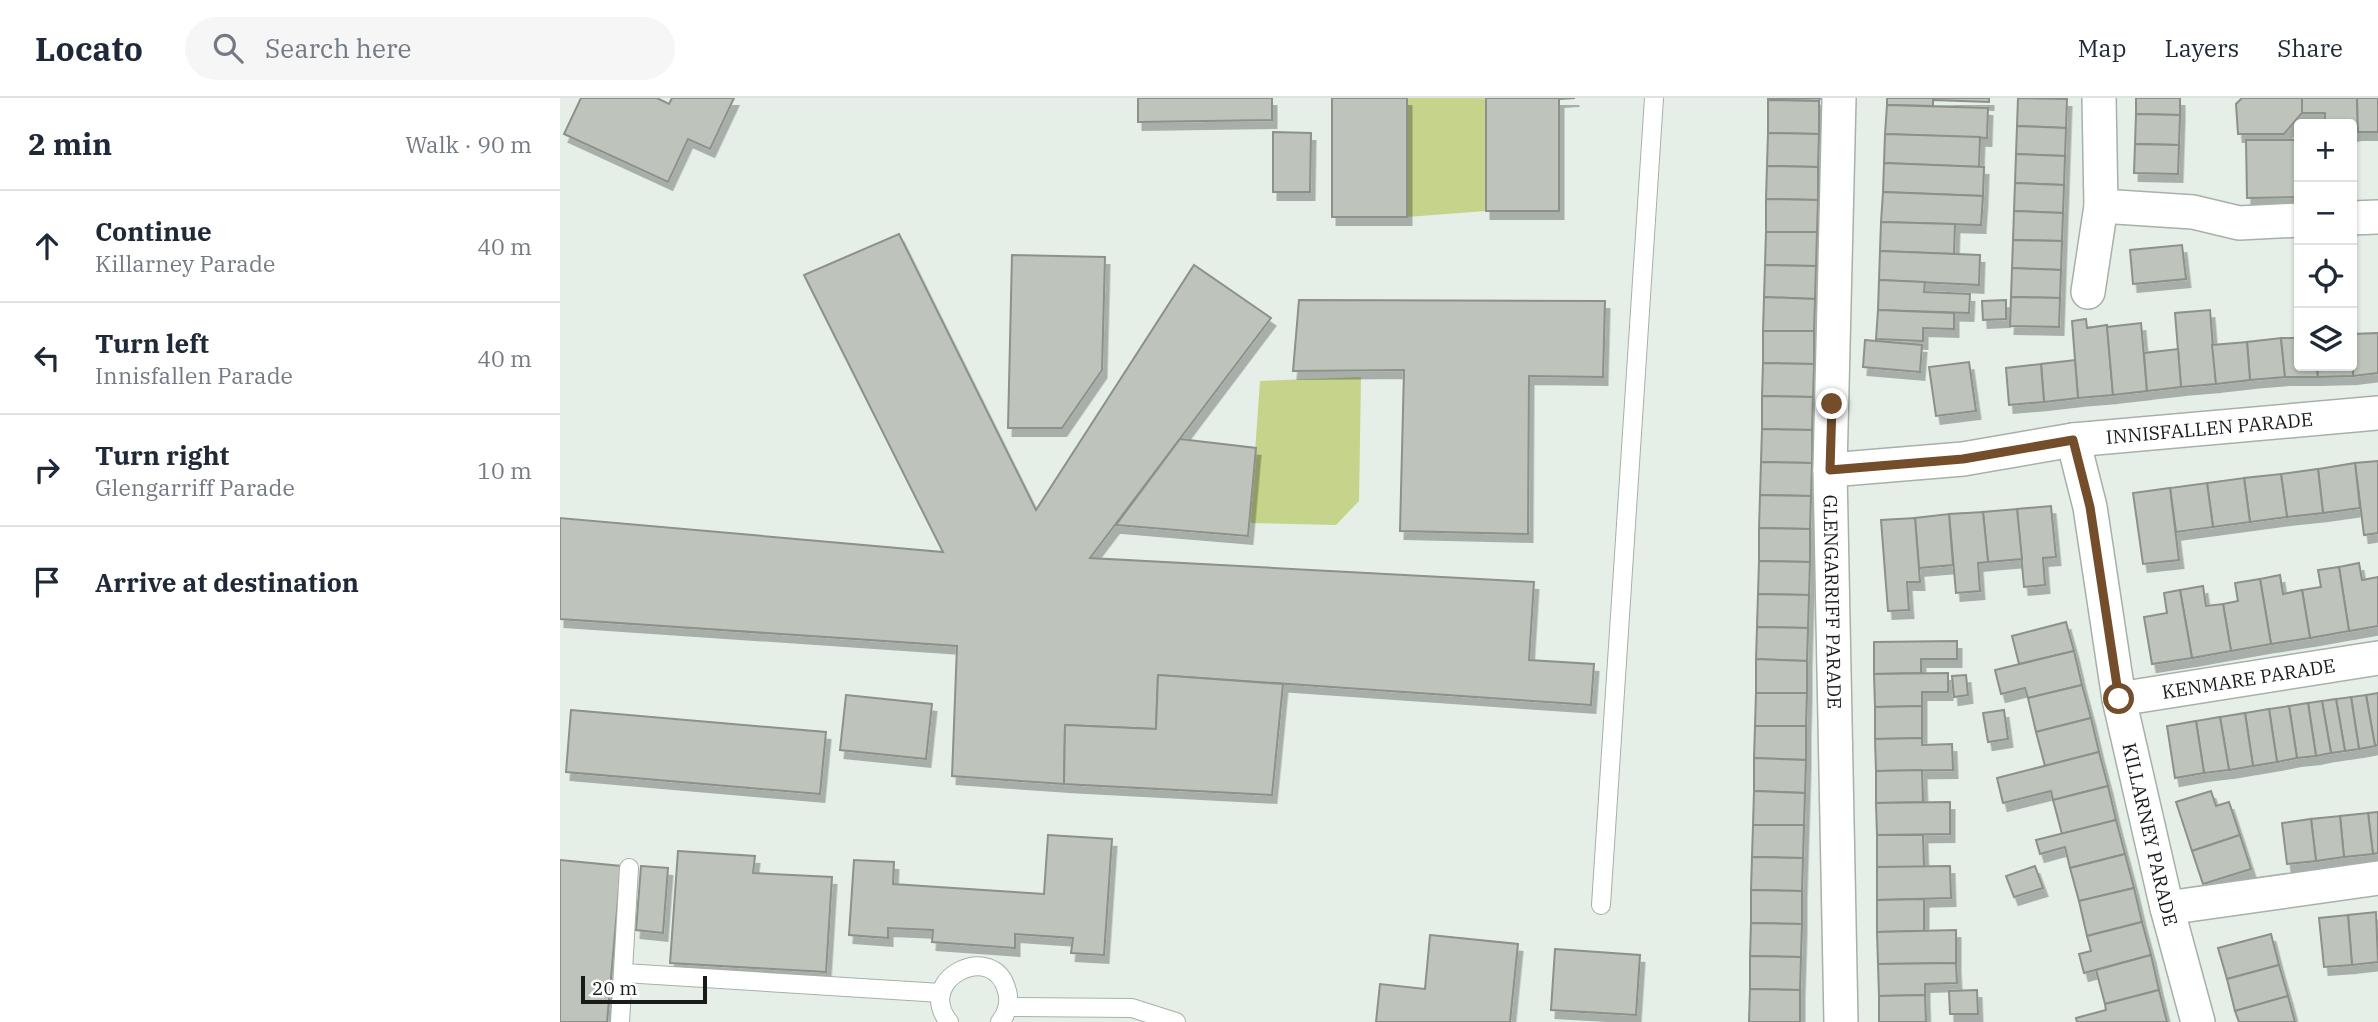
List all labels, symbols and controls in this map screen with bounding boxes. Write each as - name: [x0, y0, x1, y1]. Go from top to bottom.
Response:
- search box: [185, 17, 675, 80]
- text: Locato: [35, 27, 143, 70]
- icon: search: [209, 29, 247, 67]
- text: Search here: [265, 31, 411, 65]
- text: Map: [2078, 32, 2126, 64]
- text: Layers: [2164, 32, 2239, 64]
- text: Share: [2277, 32, 2343, 64]
- map controls: [2294, 119, 2357, 371]
- button: +: [2294, 119, 2357, 182]
- text: 2 min: [28, 124, 112, 163]
- text: Walk · 90 m: [405, 129, 532, 159]
- button: −: [2294, 182, 2357, 245]
- text: Continue: [95, 214, 212, 248]
- icon: ahead: [28, 227, 66, 265]
- text: 40 m: [477, 231, 532, 261]
- button: locate: [2294, 245, 2357, 308]
- text: Killarney Parade: [95, 248, 275, 278]
- button: layers: [2294, 308, 2357, 371]
- text: Turn left: [95, 326, 209, 360]
- icon: left: [28, 339, 66, 377]
- text: 40 m: [477, 343, 532, 373]
- text: Innisfallen Parade: [95, 360, 293, 390]
- route end: [1816, 388, 1847, 419]
- street label: INNISFALLEN PARADE: [2105, 407, 2314, 449]
- text: Turn right: [95, 438, 229, 472]
- icon: right: [28, 451, 66, 489]
- text: 10 m: [477, 455, 532, 485]
- text: Glengarriff Parade: [95, 472, 295, 502]
- street label: GLENGARRIFF PARADE: [1818, 494, 1847, 709]
- icon: arrive: [28, 563, 66, 601]
- text: Arrive at destination: [95, 565, 359, 599]
- street label: KENMARE PARADE: [2160, 653, 2337, 704]
- route start: [2103, 683, 2134, 714]
- street label: KILLARNEY PARADE: [2117, 740, 2183, 928]
- scale bar: [581, 973, 707, 1005]
- text: 20 m: [592, 976, 637, 1000]

